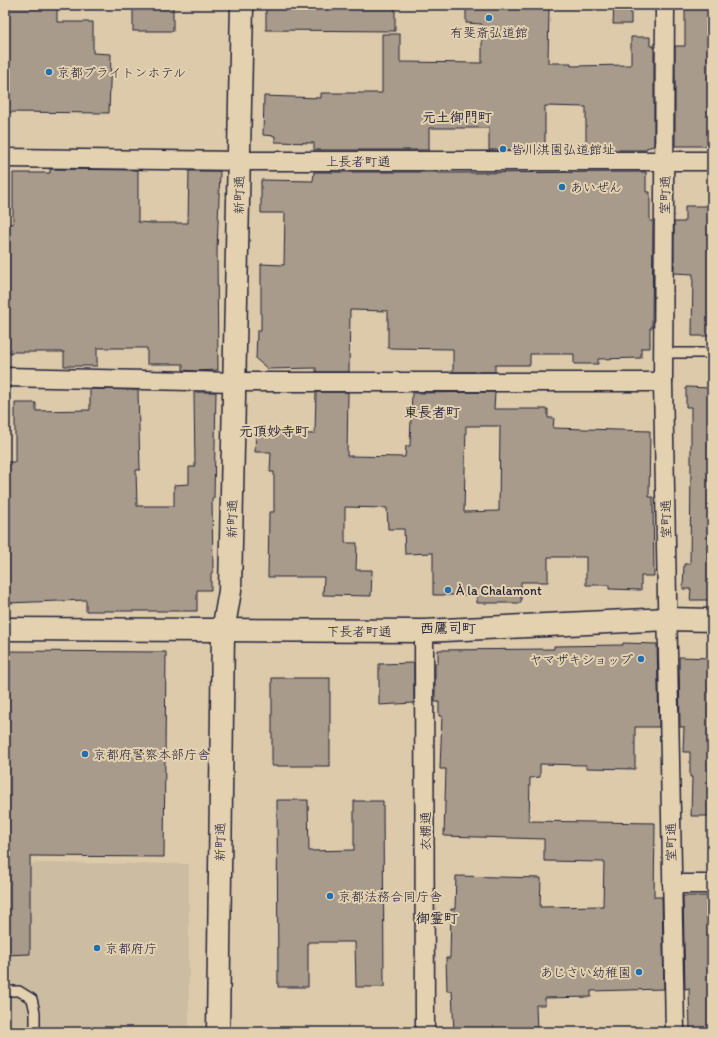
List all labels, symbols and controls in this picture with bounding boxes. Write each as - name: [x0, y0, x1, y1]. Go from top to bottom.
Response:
- marker: 有斐斎弘道館: [484, 13, 494, 23]
- place label: 有斐斎弘道館: [450, 25, 528, 40]
- place label: 京都ブライトンホテル: [57, 65, 186, 80]
- marker: 京都ブライトンホテル: [44, 67, 54, 77]
- district label: 元土御門町: [422, 109, 492, 126]
- place label: 皆川淇園弘道館址: [511, 142, 615, 157]
- marker: 皆川淇園弘道館址: [498, 144, 508, 154]
- street label: 上長者町通: [325, 154, 391, 169]
- street label: 新町通: [231, 175, 247, 215]
- street label: 室町通: [657, 175, 673, 215]
- place label: あいぜん: [570, 180, 622, 195]
- marker: あいぜん: [557, 182, 567, 192]
- district label: 東長者町: [404, 404, 460, 421]
- district label: 元頂妙寺町: [239, 423, 309, 440]
- street label: 新町通: [224, 499, 240, 539]
- street label: 室町通: [658, 499, 674, 539]
- place label: À la Chalamont: [456, 583, 542, 598]
- marker: À la Chalamont: [443, 585, 453, 595]
- district label: 西鷹司町: [420, 620, 476, 637]
- street label: 下長者町通: [326, 624, 392, 639]
- place label: ヤマザキショップ: [530, 652, 633, 667]
- marker: ヤマザキショップ: [636, 654, 646, 664]
- place label: 京都府警察本部庁舎: [93, 747, 210, 762]
- marker: 京都府警察本部庁舎: [80, 749, 90, 759]
- street label: 衣棚通: [418, 811, 433, 851]
- street label: 新町通: [212, 822, 228, 862]
- street label: 室町通: [663, 822, 679, 862]
- place label: 京都法務合同庁舎: [338, 889, 442, 904]
- marker: 京都法務合同庁舎: [325, 891, 335, 901]
- district label: 御霊町: [416, 910, 458, 927]
- place label: 京都府庁: [105, 941, 157, 956]
- marker: 京都府庁: [92, 943, 102, 953]
- place label: あじさい幼稚園: [540, 965, 631, 980]
- marker: あじさい幼稚園: [634, 967, 644, 977]

